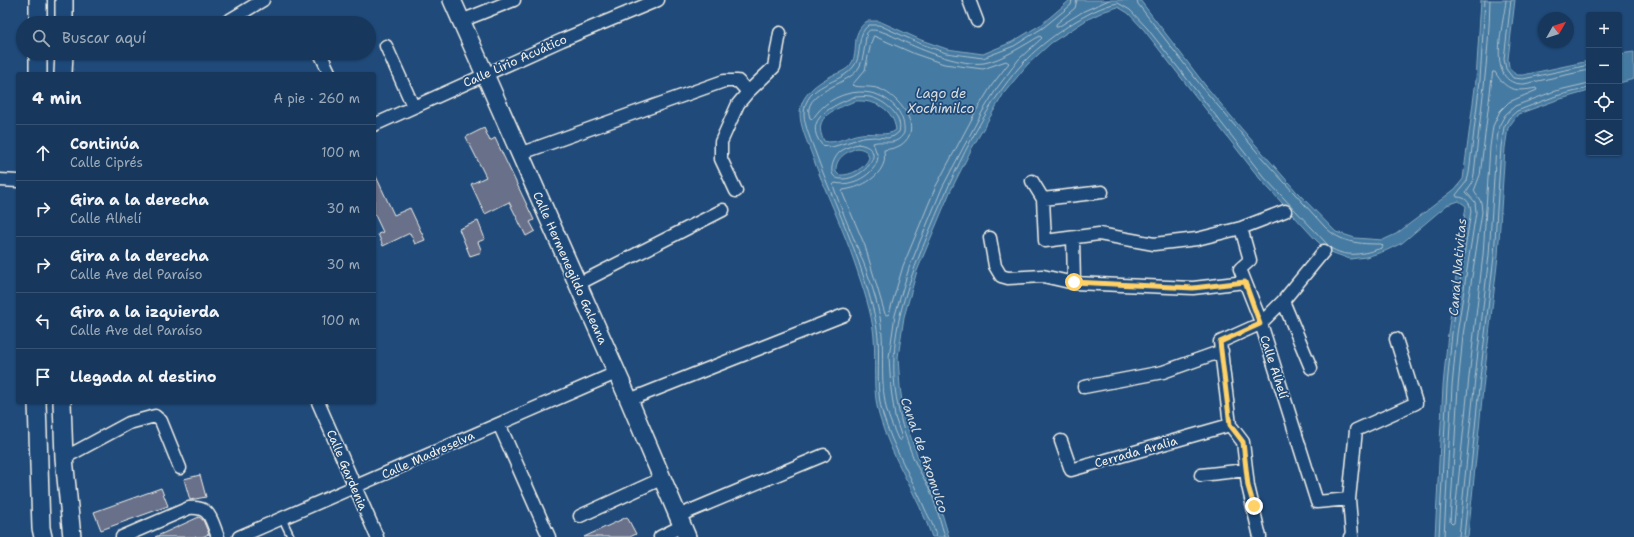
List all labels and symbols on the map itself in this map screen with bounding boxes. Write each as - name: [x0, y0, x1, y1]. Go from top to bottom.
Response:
- north arrow: [1538, 12, 1574, 48]
- street label: Calle Lirio Acuático: [461, 31, 569, 91]
- water label: Lago de Xochimilco: [907, 85, 975, 117]
- street label: Calle Hermenegildo Galeana: [529, 189, 611, 347]
- water label: Canal Nativitas: [1445, 218, 1470, 317]
- route start: [1065, 273, 1083, 291]
- street label: Calle Alhelí: [1256, 333, 1292, 401]
- water label: Canal de Axomulco: [897, 395, 952, 515]
- street label: Calle Gardenia: [323, 427, 371, 513]
- street label: Calle Madreselva: [379, 427, 477, 483]
- street label: Cerrada Aralia: [1093, 432, 1180, 471]
- route end: [1245, 497, 1263, 515]

